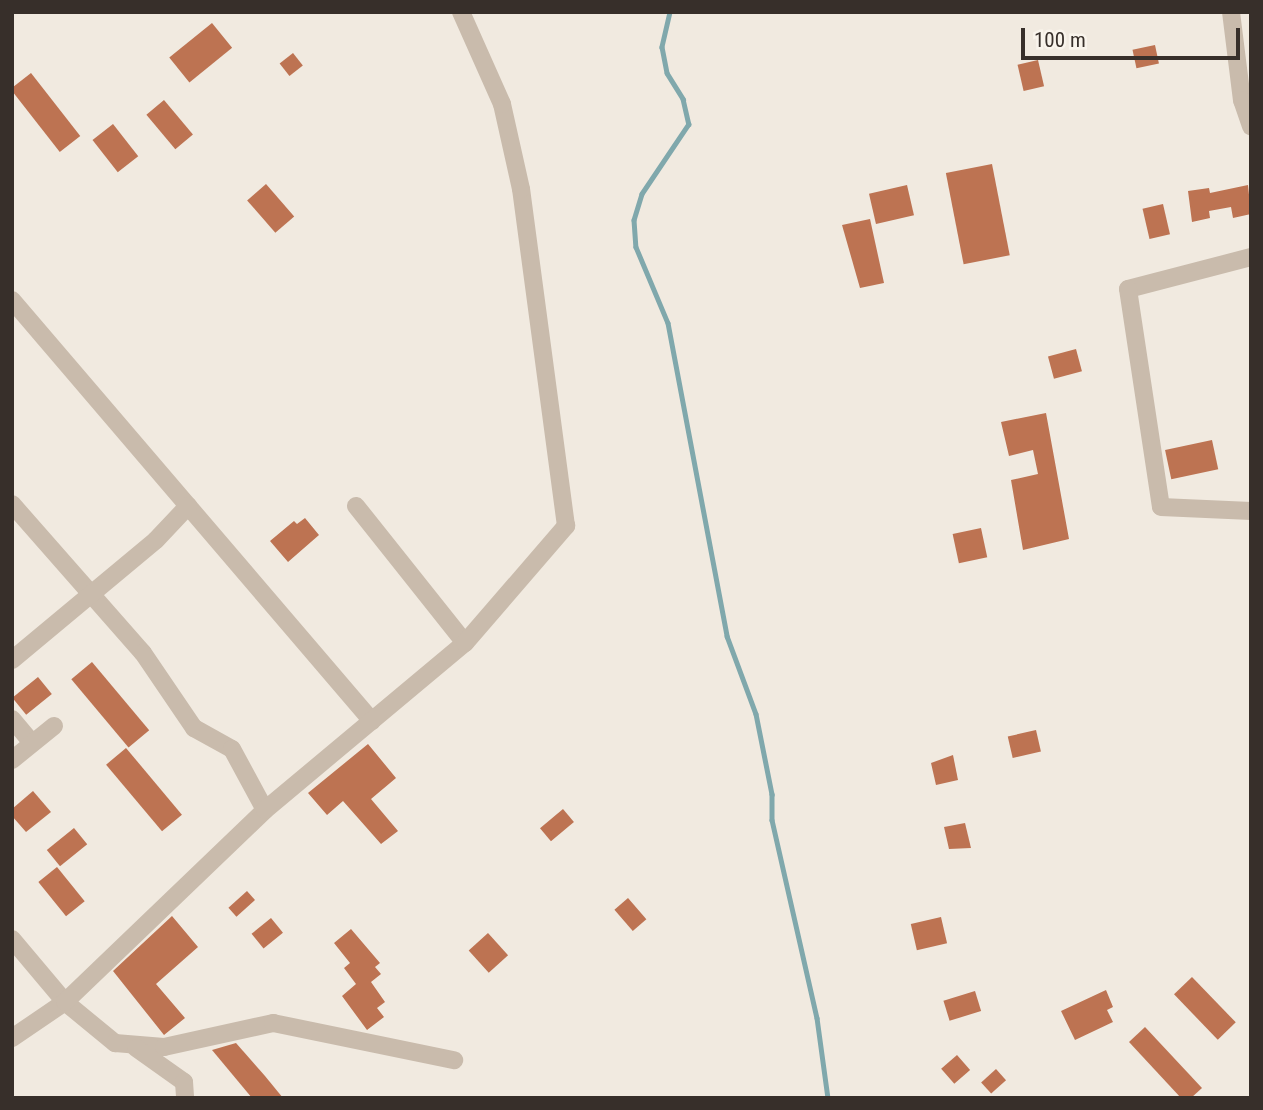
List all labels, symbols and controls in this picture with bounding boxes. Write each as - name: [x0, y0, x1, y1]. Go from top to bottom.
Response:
- scale bar: [1025, 14, 1244, 58]
- text: 100 m: [1034, 28, 1086, 52]

